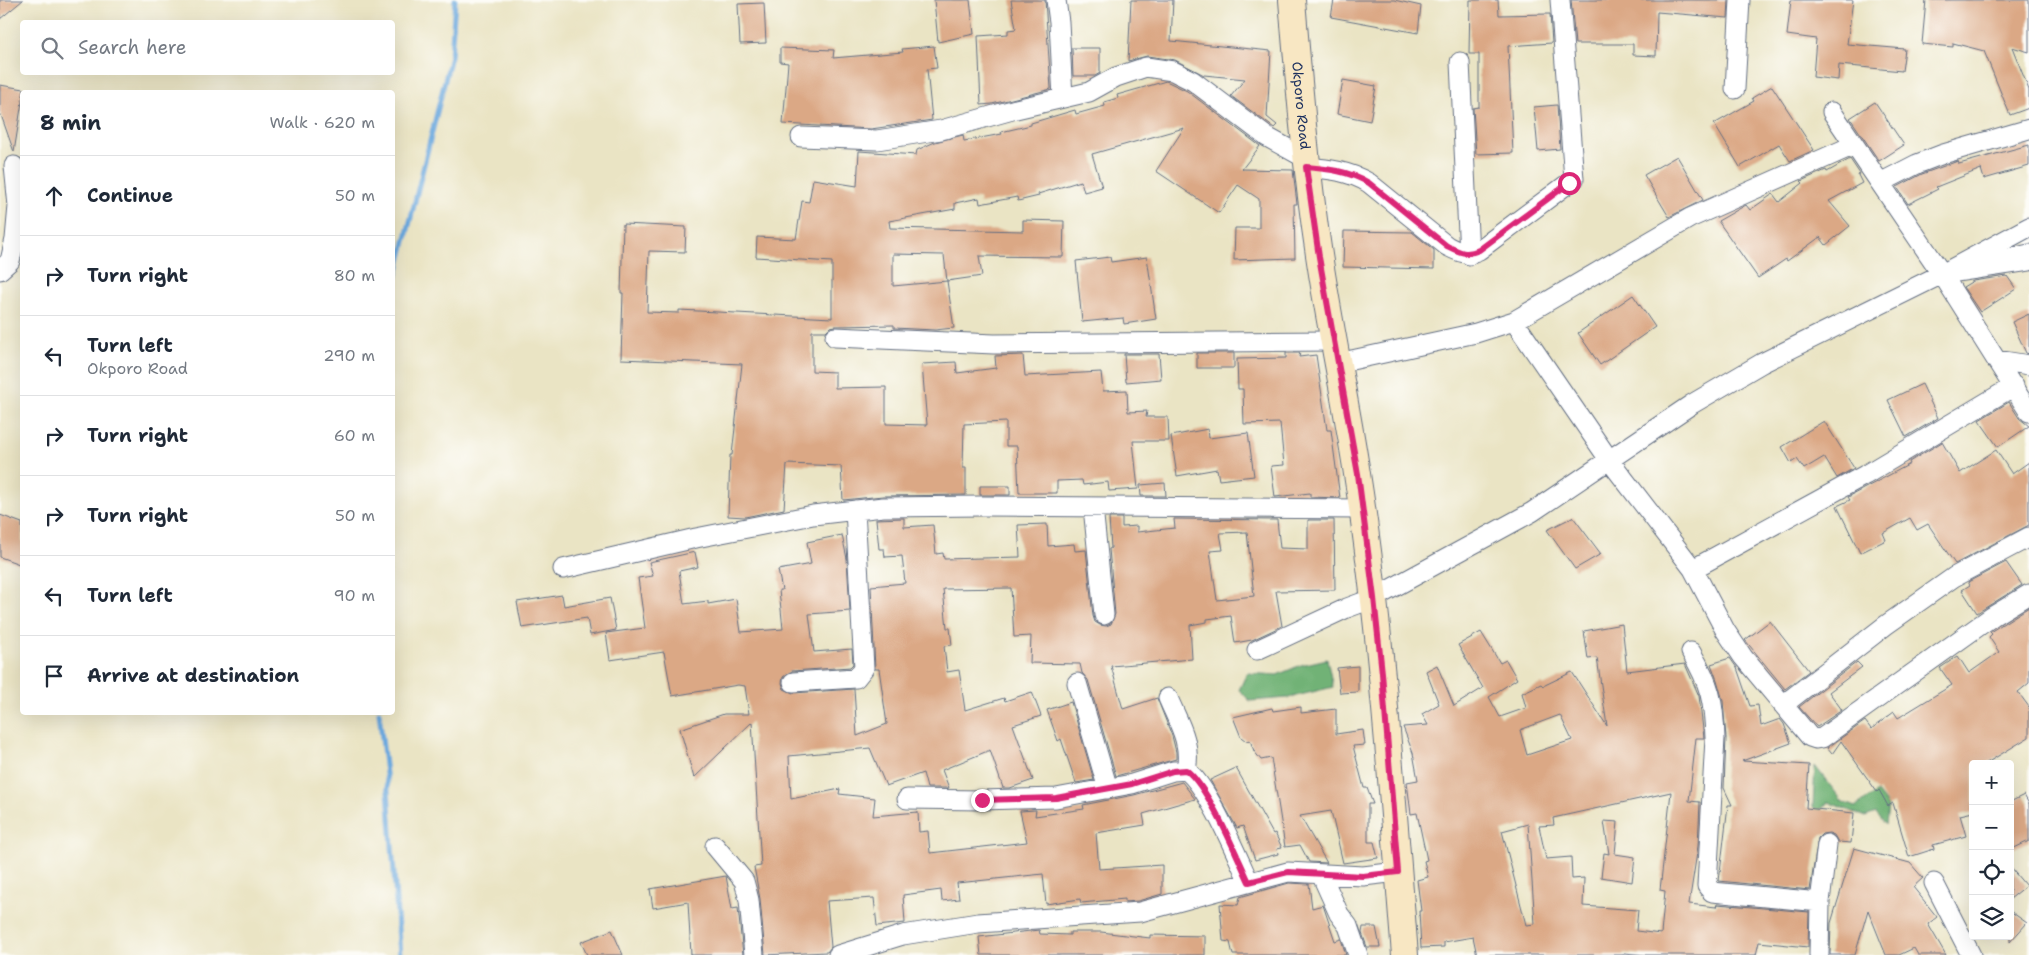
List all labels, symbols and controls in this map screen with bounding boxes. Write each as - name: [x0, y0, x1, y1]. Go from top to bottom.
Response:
- search box: [20, 20, 395, 75]
- icon: search: [38, 34, 66, 62]
- text: Search here: [78, 35, 187, 60]
- street label: Okporo Road: [1288, 61, 1314, 151]
- text: 8 min: [40, 109, 101, 137]
- text: Walk · 620 m: [270, 112, 375, 133]
- route start: [1558, 172, 1581, 195]
- icon: ahead: [40, 182, 68, 210]
- text: Continue: [87, 183, 173, 208]
- text: 50 m: [335, 185, 375, 206]
- icon: right: [40, 262, 68, 290]
- text: Turn right: [87, 263, 188, 288]
- text: 80 m: [334, 265, 375, 286]
- text: Turn left: [87, 333, 173, 358]
- icon: left: [40, 342, 68, 370]
- text: 290 m: [323, 345, 375, 366]
- text: Okporo Road: [87, 358, 188, 379]
- icon: right: [40, 422, 68, 450]
- text: Turn right: [87, 423, 188, 448]
- text: 60 m: [334, 425, 375, 446]
- icon: right: [40, 502, 68, 530]
- text: Turn right: [87, 503, 188, 528]
- text: 50 m: [335, 505, 375, 526]
- icon: left: [40, 582, 68, 610]
- text: Turn left: [87, 583, 173, 608]
- text: 90 m: [334, 585, 375, 606]
- icon: arrive: [40, 662, 68, 690]
- text: Arrive at destination: [87, 663, 299, 688]
- map controls: [1969, 760, 2014, 940]
- button: +: [1969, 760, 2014, 805]
- route end: [971, 789, 994, 812]
- button: −: [1969, 805, 2014, 850]
- button: locate: [1969, 850, 2014, 895]
- button: layers: [1969, 895, 2014, 940]

